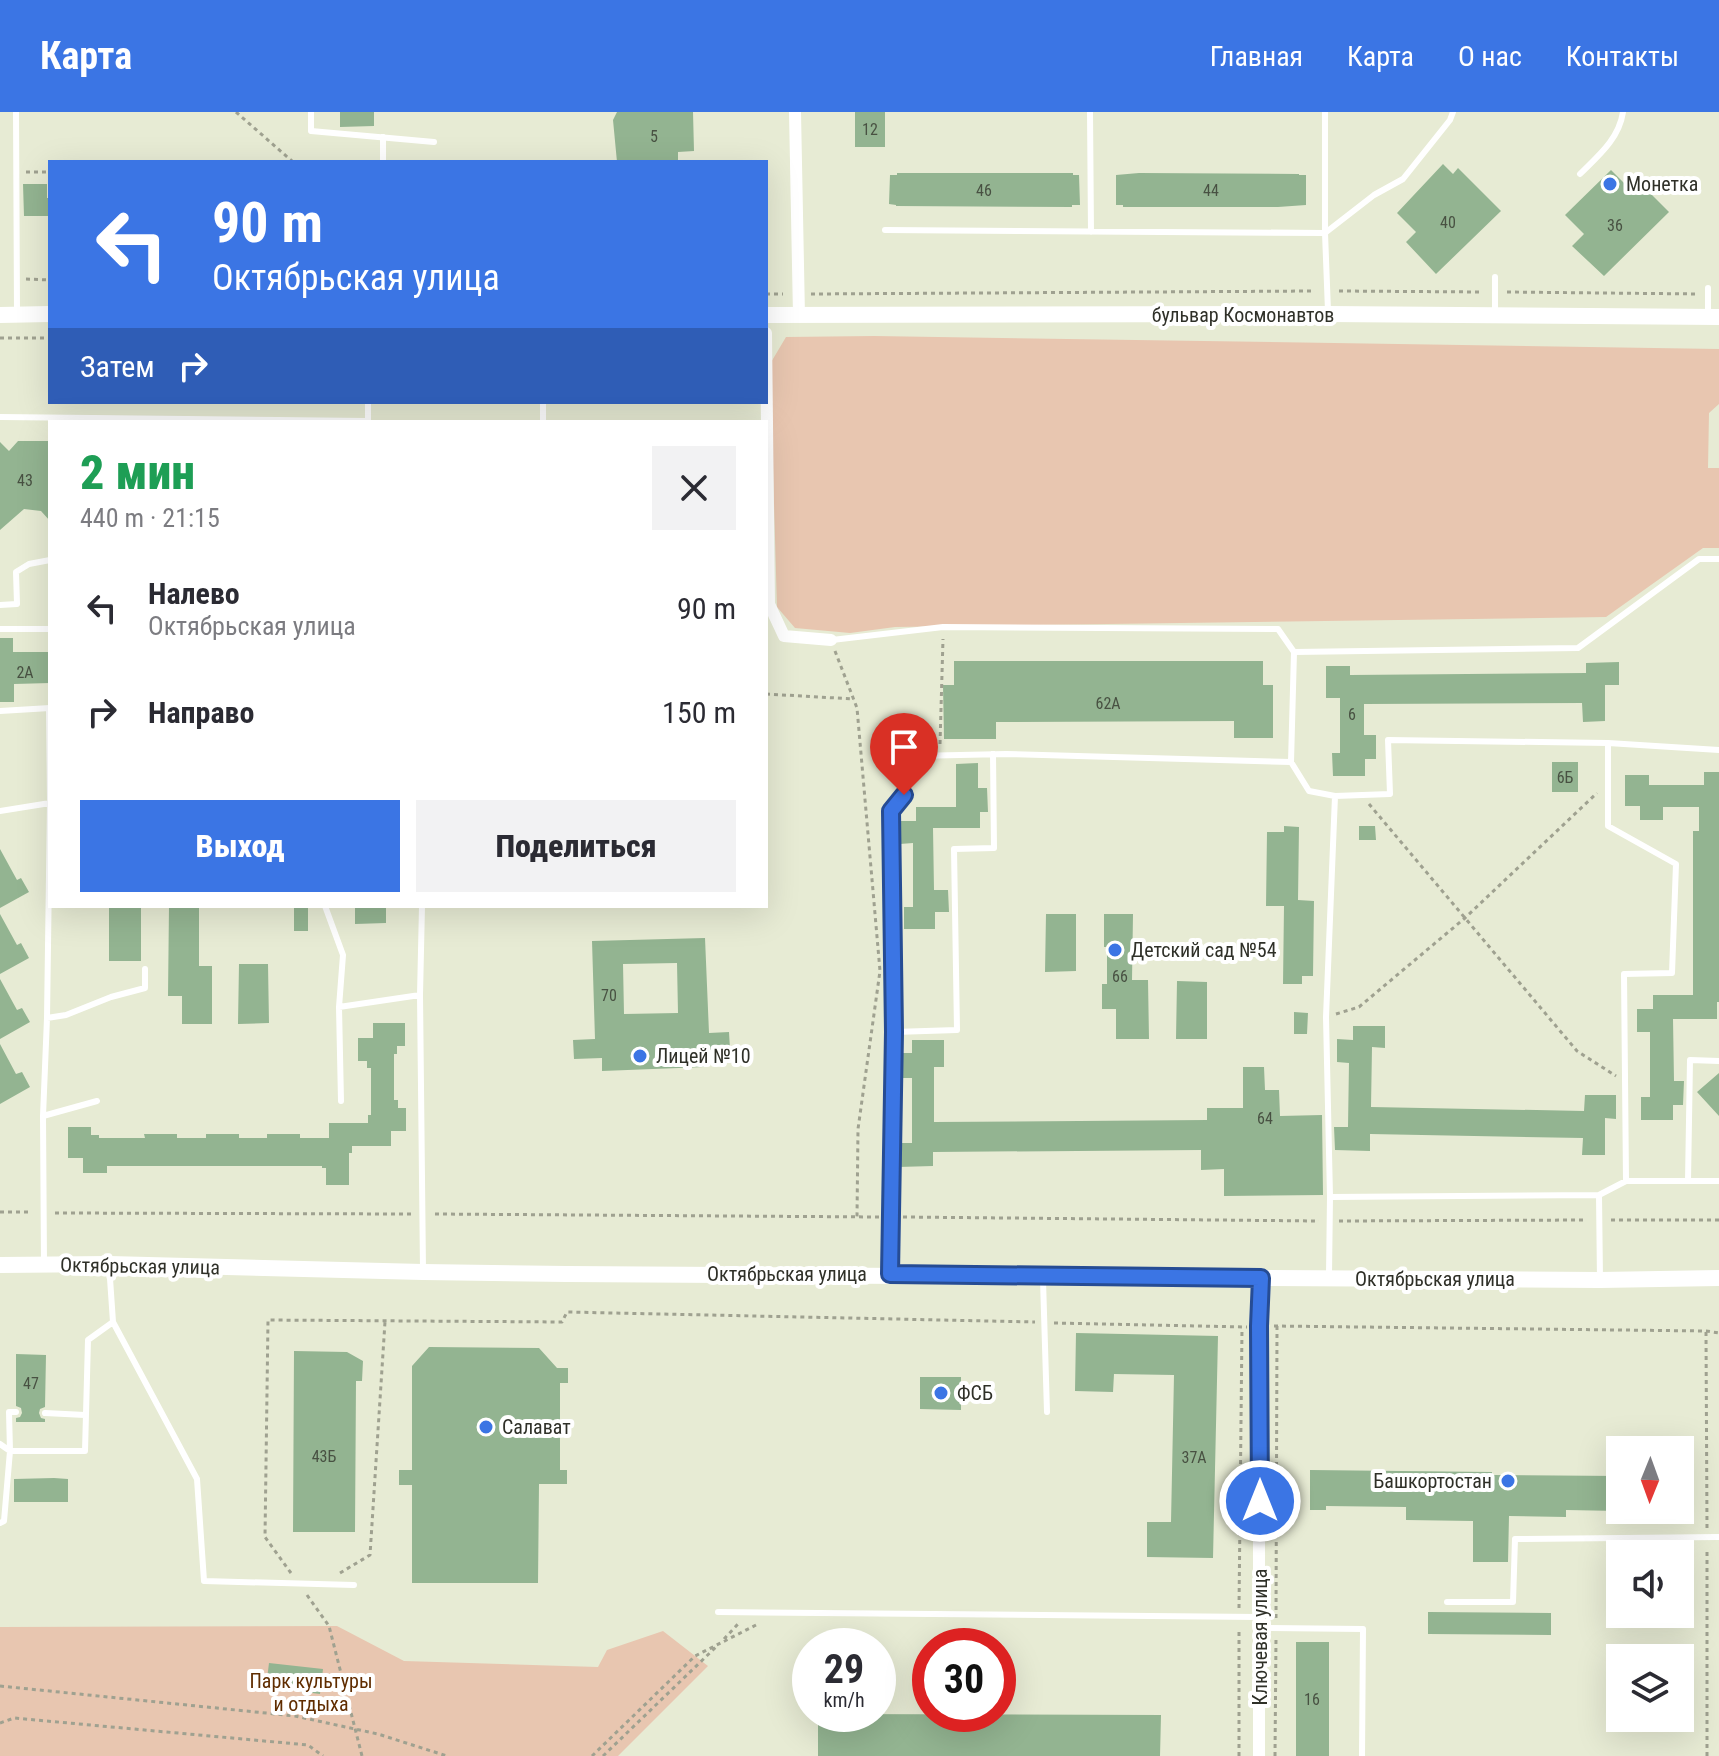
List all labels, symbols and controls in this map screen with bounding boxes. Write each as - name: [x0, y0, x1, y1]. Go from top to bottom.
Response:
- text: Карта: [40, 34, 132, 78]
- text: Главная: [1210, 40, 1303, 73]
- text: Карта: [1347, 40, 1414, 73]
- text: О нас: [1458, 40, 1522, 73]
- text: Контакты: [1566, 40, 1679, 73]
- house number: 12: [862, 120, 878, 139]
- house number: 5: [650, 127, 658, 146]
- place label: Монетка: [1626, 172, 1698, 196]
- marker: Монетка: [1601, 175, 1619, 193]
- house number: 46: [976, 181, 992, 200]
- house number: 44: [1203, 181, 1219, 200]
- text: 90 m: [212, 190, 323, 256]
- icon: left: [80, 192, 184, 296]
- house number: 40: [1440, 213, 1456, 232]
- house number: 36: [1607, 216, 1623, 235]
- text: Октябрьская улица: [212, 257, 500, 299]
- street label: бульвар Космонавтов: [1152, 303, 1334, 327]
- icon: right: [171, 344, 215, 388]
- text: Затем: [80, 349, 155, 384]
- text: 2 мин: [80, 444, 195, 501]
- button: close: [652, 446, 736, 530]
- house number: 43: [17, 471, 33, 490]
- text: 440 m · 21:15: [80, 503, 220, 533]
- text: Налево: [148, 576, 240, 611]
- icon: left: [80, 586, 124, 630]
- text: 90 m: [677, 591, 736, 626]
- text: Октябрьская улица: [148, 611, 356, 641]
- house number: 2А: [16, 663, 34, 682]
- icon: right: [80, 690, 124, 734]
- house number: 62А: [1095, 694, 1121, 713]
- text: Направо: [148, 695, 254, 730]
- text: 150 m: [662, 695, 736, 730]
- house number: 6: [1348, 705, 1356, 724]
- pin: [870, 713, 938, 795]
- icon: arrive: [882, 725, 926, 769]
- house number: 6Б: [1557, 768, 1574, 787]
- button: Выход: [80, 800, 400, 892]
- button: Поделиться: [416, 800, 736, 892]
- place label: Детский сад №54: [1131, 938, 1277, 962]
- marker: Детский сад №54: [1106, 941, 1124, 959]
- house number: 66: [1112, 967, 1128, 986]
- house number: 70: [601, 986, 617, 1005]
- place label: Лицей №10: [656, 1044, 751, 1068]
- marker: Лицей №10: [631, 1047, 649, 1065]
- house number: 64: [1257, 1109, 1273, 1128]
- street label: Октябрьская улица: [60, 1253, 220, 1279]
- street label: Октябрьская улица: [707, 1262, 867, 1286]
- street label: Октябрьская улица: [1355, 1267, 1515, 1291]
- house number: 47: [23, 1374, 39, 1393]
- place label: ФСБ: [957, 1381, 993, 1405]
- marker: ФСБ: [932, 1384, 950, 1402]
- place label: Салават: [502, 1415, 571, 1439]
- marker: Салават: [477, 1418, 495, 1436]
- north arrow: [1606, 1436, 1694, 1524]
- map controls: [1606, 1436, 1694, 1732]
- house number: 43Б: [312, 1447, 337, 1466]
- house number: 37А: [1181, 1448, 1207, 1467]
- position arrow: [1218, 1459, 1302, 1543]
- place label: Башкортостан: [1373, 1469, 1492, 1493]
- marker: Башкортостан: [1499, 1472, 1517, 1490]
- button: sound: [1606, 1540, 1694, 1628]
- street label: Ключевая улица: [1248, 1569, 1272, 1705]
- speed limit sign: 30: [912, 1628, 1016, 1732]
- button: layers: [1606, 1644, 1694, 1732]
- text: 29: [824, 1646, 864, 1693]
- park label: Парк культуры и отдыха: [249, 1669, 373, 1716]
- text: km/h: [823, 1688, 865, 1712]
- house number: 16: [1304, 1690, 1320, 1709]

